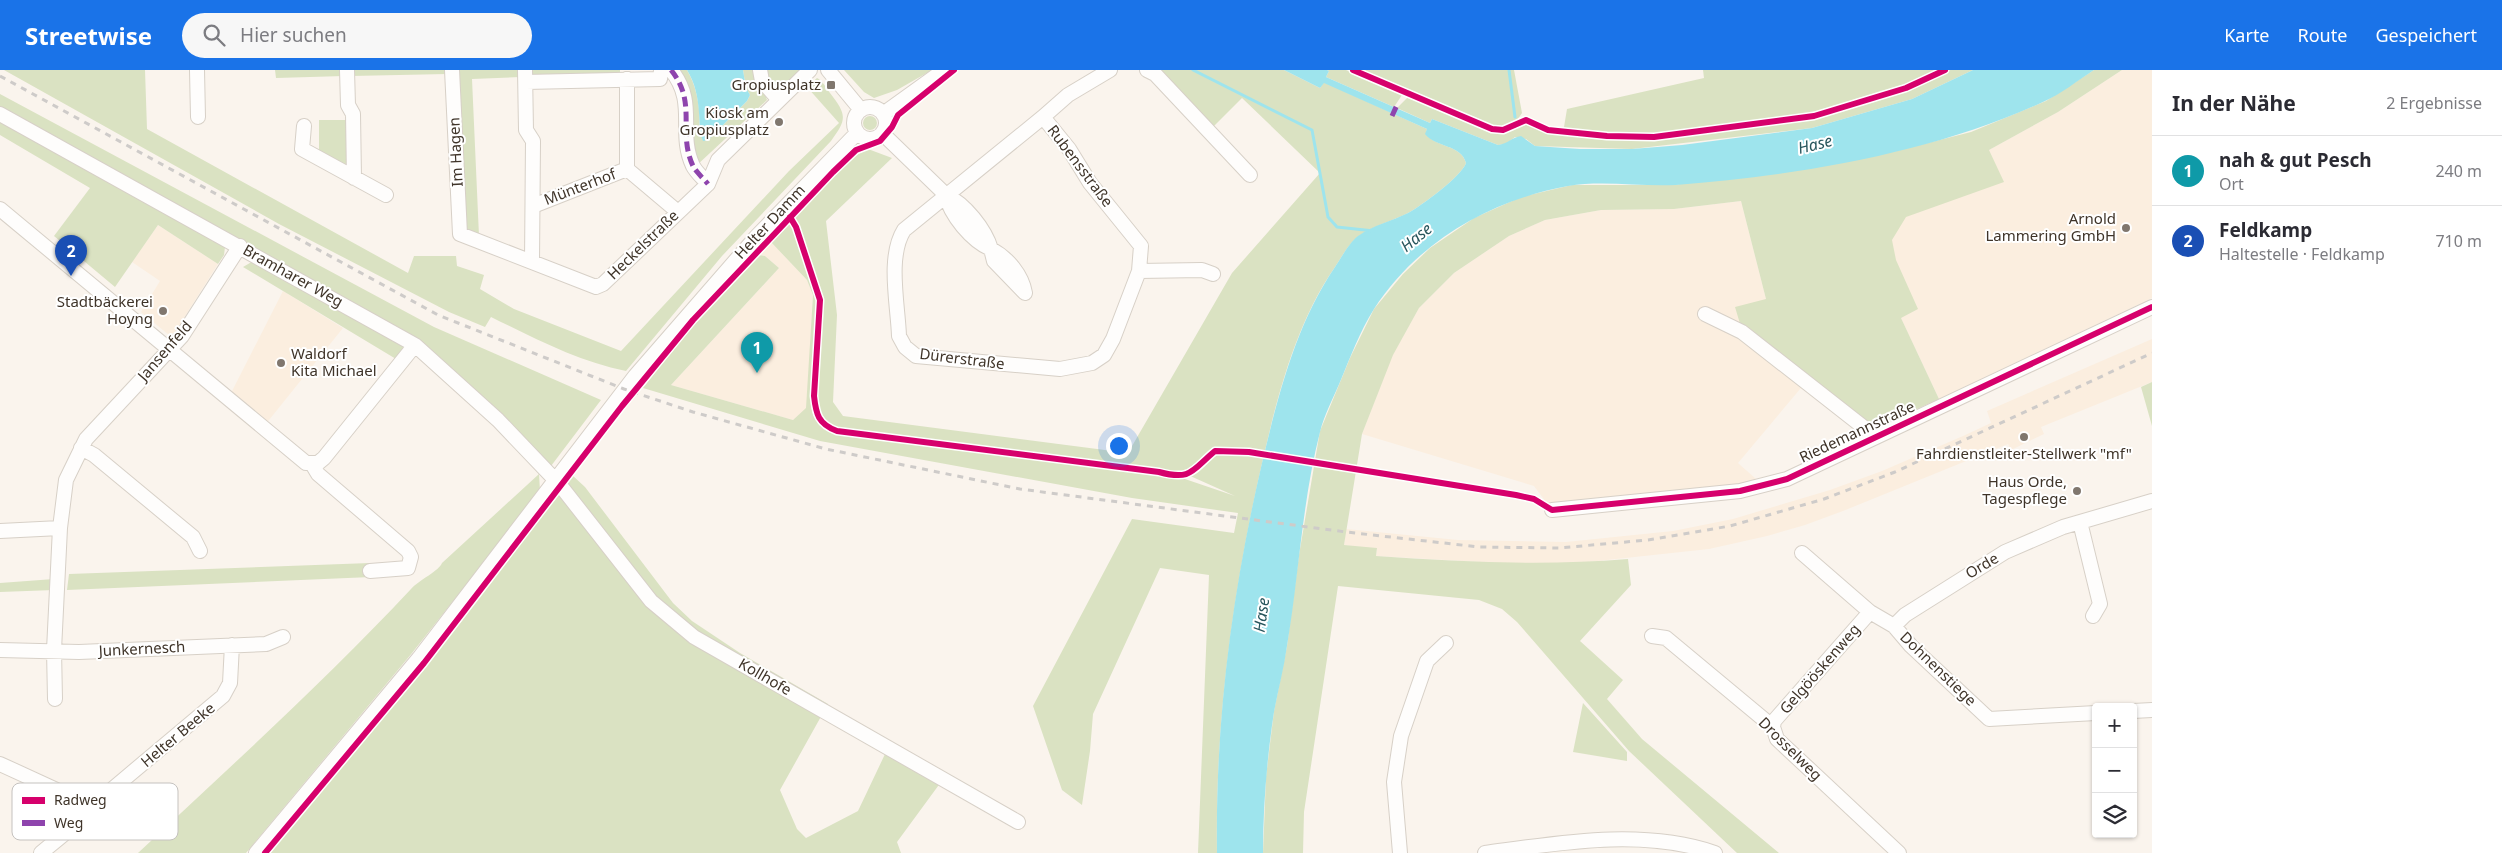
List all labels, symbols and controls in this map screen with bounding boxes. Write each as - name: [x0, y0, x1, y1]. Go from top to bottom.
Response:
- search box: [182, 13, 532, 58]
- text: Streetwise: [25, 19, 152, 52]
- icon: search: [200, 21, 228, 49]
- text: Hier suchen: [240, 22, 347, 48]
- text: Karte: [2224, 23, 2270, 47]
- text: Route: [2298, 23, 2347, 47]
- text: Gespeichert: [2375, 23, 2477, 47]
- place label: Gropiusplatz: [732, 74, 821, 94]
- marker: Gropiusplatz: [825, 79, 837, 91]
- text: In der Nähe: [2172, 89, 2296, 117]
- text: 2 Ergebnisse: [2386, 92, 2482, 114]
- place label: Kiosk am Gropiusplatz: [680, 102, 769, 139]
- marker: Kiosk am Gropiusplatz: [773, 116, 785, 128]
- street label: Im Hagen: [443, 117, 467, 187]
- street label: Rubensstraße: [1043, 120, 1118, 210]
- water label: Hase: [1795, 129, 1835, 159]
- text: nah & gut Pesch: [2219, 147, 2372, 173]
- text: 1: [2183, 160, 2193, 182]
- text: 240 m: [2435, 160, 2482, 182]
- street label: Münterhof: [541, 163, 619, 209]
- text: Ort: [2219, 173, 2244, 195]
- street label: Helter Damm: [730, 180, 809, 263]
- street label: Heckelstraße: [602, 205, 682, 283]
- place label: Arnold Lammering GmbH: [1985, 208, 2116, 245]
- water label: Hase: [1396, 217, 1436, 257]
- text: Feldkamp: [2219, 217, 2312, 243]
- marker: Arnold Lammering GmbH: [2120, 222, 2132, 234]
- text: 2: [2183, 230, 2193, 252]
- text: 710 m: [2435, 230, 2482, 252]
- pin: 2: [55, 235, 87, 276]
- street label: Bramharer Weg: [240, 239, 347, 311]
- text: Haltestelle · Feldkamp: [2219, 243, 2385, 265]
- place label: Stadtbäckerei Hoyng: [57, 291, 153, 328]
- marker: Stadtbäckerei Hoyng: [157, 305, 169, 317]
- street label: Jansenfeld: [131, 316, 196, 386]
- pin: 1: [741, 332, 773, 373]
- place label: Waldorf Kita Michael: [291, 343, 377, 380]
- street label: Dürerstraße: [918, 343, 1006, 373]
- marker: Waldorf Kita Michael: [275, 357, 287, 369]
- street label: Riedemannstraße: [1796, 396, 1918, 467]
- marker: Fahrdienstleiter-Stellwerk "mf": [2018, 431, 2030, 443]
- your location: [1106, 433, 1132, 459]
- place label: Fahrdienstleiter-Stellwerk "mf": [1916, 443, 2132, 463]
- place label: Haus Orde, Tagespflege: [1982, 471, 2067, 508]
- marker: Haus Orde, Tagespflege: [2071, 485, 2083, 497]
- street label: Orde: [1961, 547, 2002, 583]
- water label: Hase: [1248, 596, 1274, 634]
- street label: Gelgööskenweg: [1775, 619, 1864, 718]
- street label: Dohnenstiege: [1896, 627, 1981, 710]
- street label: Junkernesch: [96, 636, 186, 660]
- street label: Kollhofe: [735, 653, 796, 699]
- street label: Helter Beeke: [136, 697, 218, 771]
- map controls: [2092, 703, 2137, 838]
- button: +: [2092, 703, 2137, 748]
- street label: Drosselweg: [1755, 712, 1827, 784]
- button: −: [2092, 748, 2137, 793]
- legend: [12, 783, 178, 840]
- text: Radweg: [54, 790, 107, 809]
- button: layers: [2092, 793, 2137, 838]
- text: Weg: [54, 813, 83, 832]

